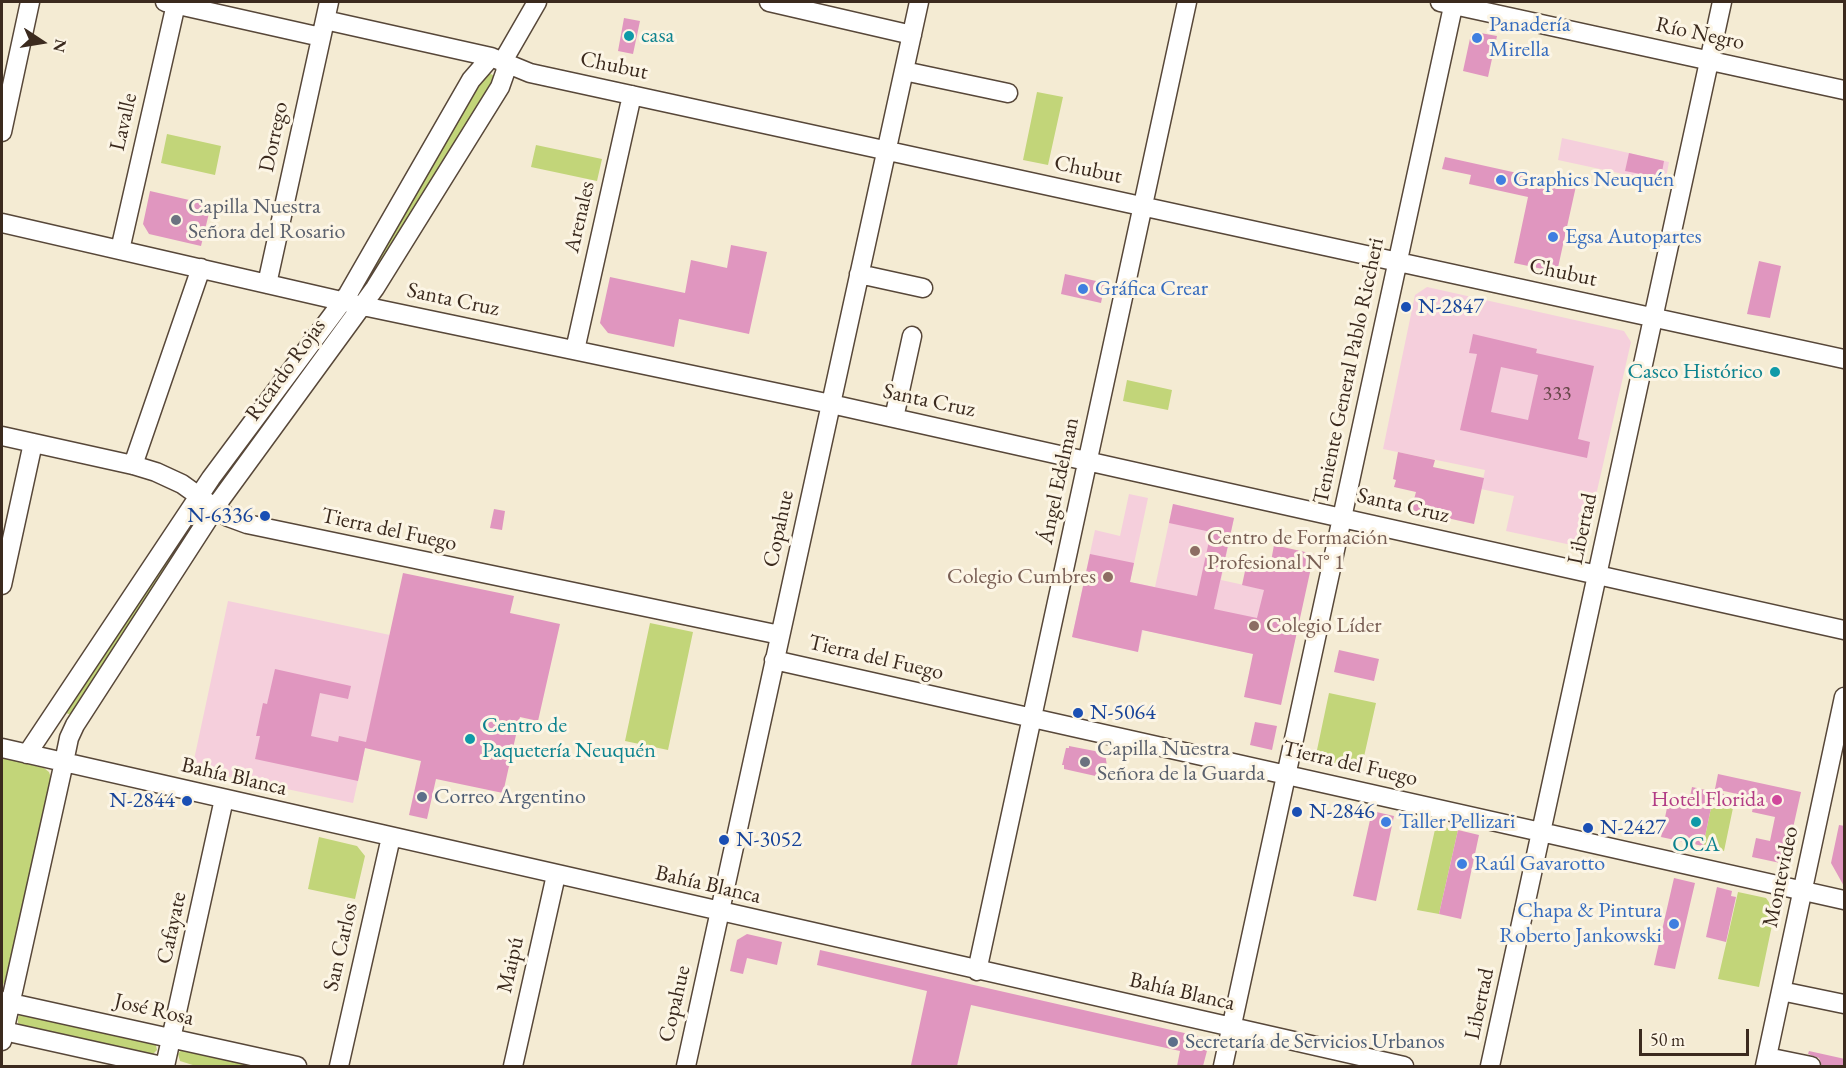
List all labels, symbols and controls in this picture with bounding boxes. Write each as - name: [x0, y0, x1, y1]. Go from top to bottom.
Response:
- north arrow: [12, 12, 72, 72]
- place label: Panadería Mirella: [1489, 12, 1570, 63]
- street label: Río Negro: [1653, 12, 1747, 56]
- place label: casa: [641, 23, 674, 49]
- marker: casa: [622, 29, 636, 43]
- marker: Panadería Mirella: [1470, 31, 1484, 45]
- text: N: [48, 37, 72, 54]
- street label: Chubut: [578, 46, 650, 86]
- street label: Lavalle: [105, 91, 143, 153]
- street label: Dorrego: [254, 99, 294, 175]
- street label: Chubut: [1052, 150, 1124, 190]
- place label: Graphics Neuquén: [1513, 167, 1674, 193]
- marker: Graphics Neuquén: [1494, 173, 1508, 187]
- street label: Arenales: [559, 179, 601, 255]
- place label: Capilla Nuestra Señora del Rosario: [188, 194, 345, 246]
- marker: Capilla Nuestra Señora del Rosario: [169, 213, 183, 227]
- place label: Egsa Autopartes: [1565, 224, 1702, 250]
- marker: Egsa Autopartes: [1546, 230, 1560, 244]
- street label: Teniente General Pablo Riccheri: [1308, 236, 1390, 506]
- street label: Chubut: [1527, 253, 1599, 293]
- place label: Gráfica Crear: [1095, 276, 1208, 302]
- street label: Santa Cruz: [404, 277, 502, 323]
- marker: Gráfica Crear: [1076, 282, 1090, 296]
- place label: N-2847: [1418, 294, 1484, 320]
- marker: N-2847: [1399, 300, 1413, 314]
- street label: Ricardo Rojas: [240, 314, 332, 426]
- place label: Casco Histórico: [1627, 359, 1763, 385]
- marker: Casco Histórico: [1768, 365, 1782, 379]
- street label: Santa Cruz: [880, 378, 978, 424]
- house number: 333: [1543, 383, 1571, 407]
- street label: Ángel Edelman: [1033, 415, 1085, 547]
- street label: Santa Cruz: [1354, 483, 1452, 529]
- street label: Copahue: [758, 488, 800, 570]
- street label: Libertad: [1563, 491, 1603, 567]
- place label: N-6336: [187, 503, 253, 529]
- street label: Tierra del Fuego: [319, 503, 459, 557]
- marker: N-6336: [258, 509, 272, 523]
- place label: Centro de Formación Profesional N° 1: [1207, 525, 1388, 576]
- marker: Centro de Formación Profesional N° 1: [1188, 544, 1202, 558]
- place label: Colegio Cumbres: [947, 564, 1096, 590]
- marker: Colegio Cumbres: [1101, 570, 1115, 584]
- place label: Colegio Líder: [1266, 613, 1382, 639]
- marker: Colegio Líder: [1247, 619, 1261, 633]
- street label: Tierra del Fuego: [806, 630, 946, 686]
- place label: N-5064: [1090, 700, 1156, 726]
- marker: N-5064: [1071, 706, 1085, 720]
- place label: Centro de Paquetería Neuquén: [482, 713, 656, 764]
- marker: Centro de Paquetería Neuquén: [463, 732, 477, 746]
- place label: Capilla Nuestra Señora de la Guarda: [1097, 736, 1265, 788]
- street label: Tierra del Fuego: [1280, 736, 1420, 792]
- street label: Bahía Blanca: [179, 752, 289, 802]
- marker: Capilla Nuestra Señora de la Guarda: [1078, 755, 1092, 769]
- place label: Correo Argentino: [434, 784, 586, 810]
- place label: Hotel Florida: [1651, 787, 1765, 813]
- place label: N-2844: [109, 788, 175, 814]
- marker: Correo Argentino: [415, 790, 429, 804]
- marker: Hotel Florida: [1770, 793, 1784, 807]
- marker: N-2844: [180, 794, 194, 808]
- place label: N-2846: [1309, 799, 1375, 825]
- marker: N-2846: [1290, 805, 1304, 819]
- place label: Taller Pellizari: [1398, 809, 1515, 835]
- marker: Taller Pellizari: [1379, 815, 1393, 829]
- place label: N-2427: [1600, 815, 1666, 841]
- marker: OCA: [1689, 815, 1703, 829]
- marker: N-2427: [1581, 821, 1595, 835]
- street label: Montevideo: [1757, 824, 1805, 930]
- place label: N-3052: [736, 827, 802, 853]
- place label: OCA: [1672, 832, 1720, 858]
- marker: N-3052: [717, 833, 731, 847]
- place label: Raúl Gavarotto: [1474, 851, 1605, 877]
- marker: Raúl Gavarotto: [1455, 857, 1469, 871]
- street label: Bahía Blanca: [653, 860, 763, 910]
- street label: Cafayate: [152, 890, 192, 966]
- place label: Chapa & Pintura Roberto Jankowski: [1499, 898, 1662, 950]
- street label: San Carlos: [318, 900, 364, 994]
- marker: Chapa & Pintura Roberto Jankowski: [1667, 917, 1681, 931]
- street label: Maipú: [492, 934, 530, 996]
- street label: Copahue: [653, 963, 697, 1045]
- street label: Libertad: [1460, 966, 1500, 1042]
- street label: Bahía Blanca: [1127, 967, 1237, 1017]
- street label: José Rosa: [112, 988, 196, 1032]
- scale bar: [1642, 1017, 1752, 1055]
- text: 50 m: [1650, 1028, 1685, 1051]
- place label: Secretaría de Servicios Urbanos: [1185, 1029, 1445, 1055]
- marker: Secretaría de Servicios Urbanos: [1166, 1035, 1180, 1049]

